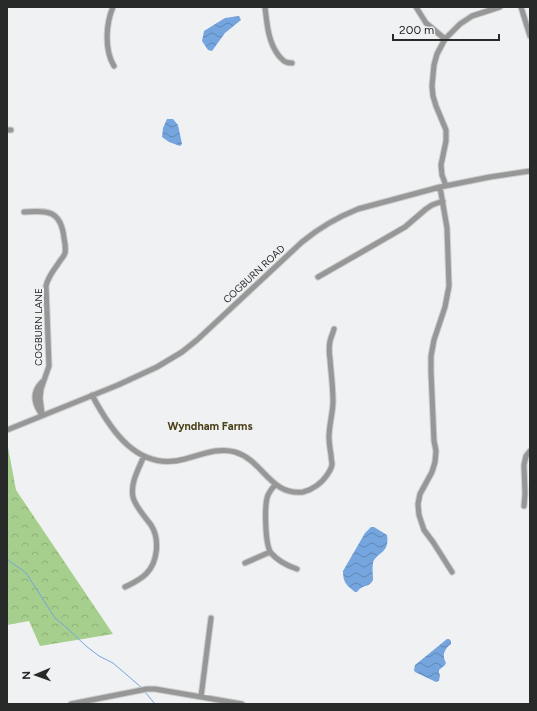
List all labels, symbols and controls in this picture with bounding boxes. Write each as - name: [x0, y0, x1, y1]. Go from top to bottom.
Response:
- scale bar: [393, 16, 499, 42]
- text: 200 m: [399, 23, 434, 37]
- street label: COGBURN ROAD: [220, 242, 288, 306]
- street label: COGBURN LANE: [32, 288, 45, 366]
- district label: Wyndham Farms: [167, 420, 253, 433]
- north arrow: [16, 655, 56, 695]
- text: N: [20, 671, 33, 680]

